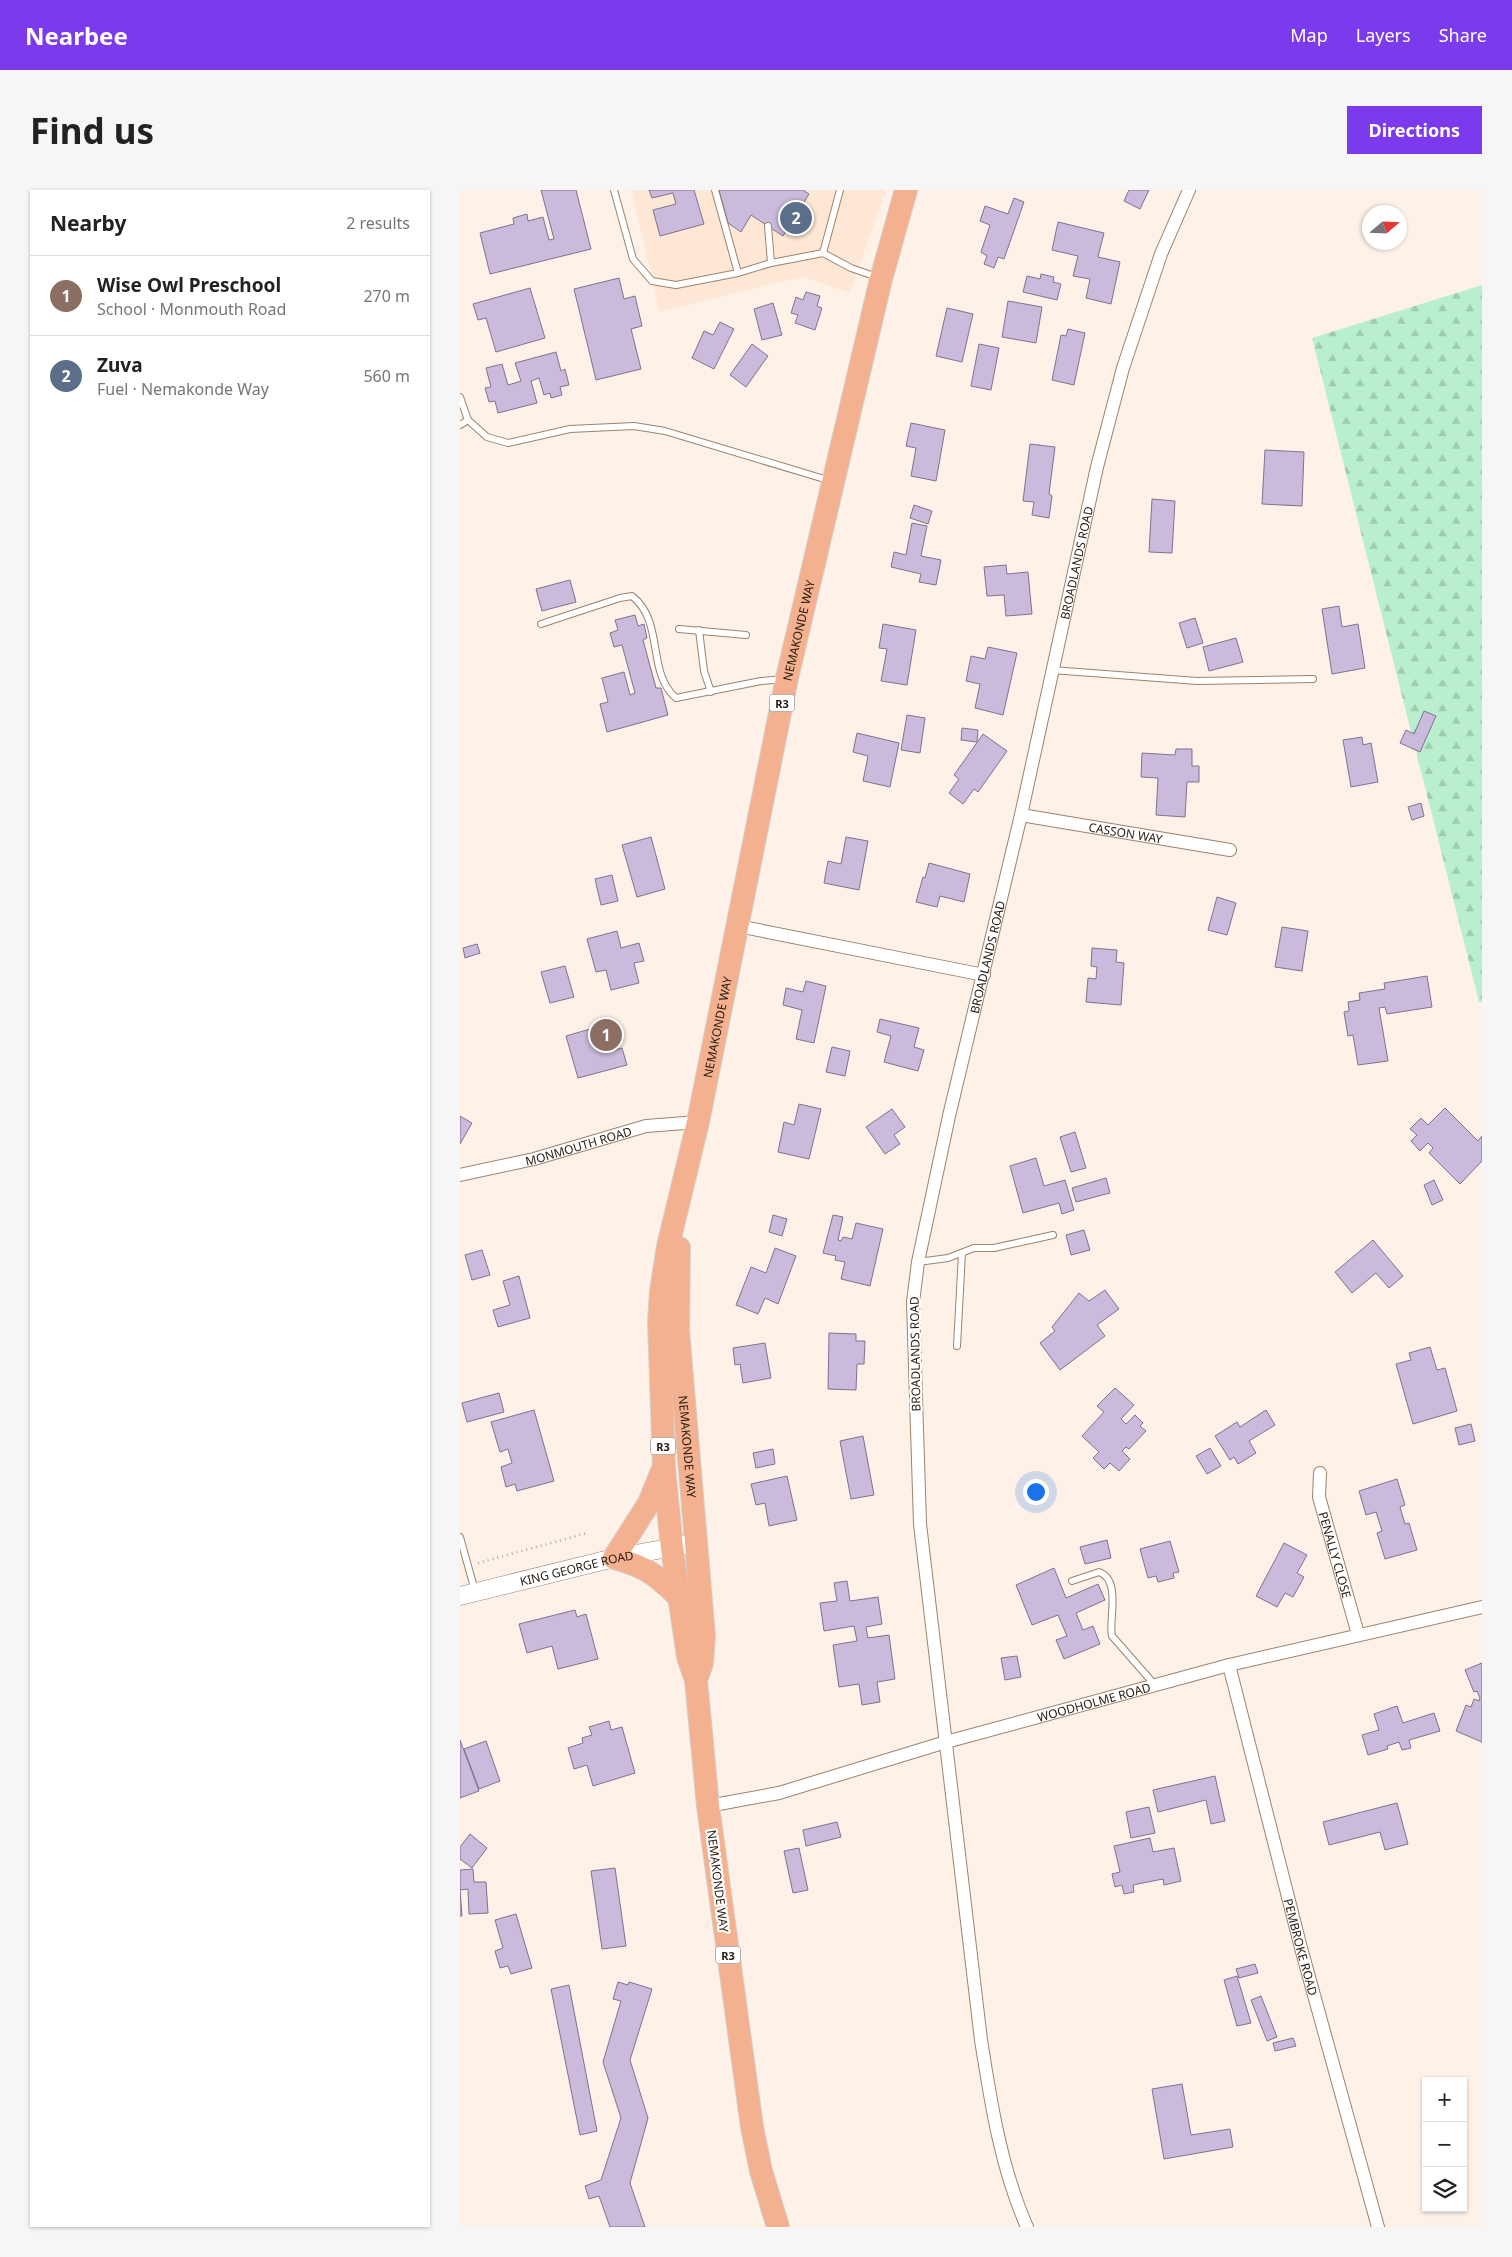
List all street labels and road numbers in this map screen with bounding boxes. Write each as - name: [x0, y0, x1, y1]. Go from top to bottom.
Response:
- street label: BROADLANDS ROAD: [1055, 504, 1097, 621]
- street label: NEMAKONDE WAY: [778, 578, 818, 682]
- road number: R3: [770, 694, 794, 712]
- street label: CASSON WAY: [1087, 818, 1164, 847]
- street label: BROADLANDS ROAD: [965, 899, 1009, 1015]
- street label: NEMAKONDE WAY: [699, 975, 736, 1079]
- street label: MONMOUTH ROAD: [524, 1122, 634, 1169]
- street label: BROADLANDS ROAD: [905, 1296, 925, 1412]
- street label: NEMAKONDE WAY: [675, 1394, 701, 1499]
- road number: R3: [650, 1438, 676, 1454]
- street label: PENALLY CLOSE: [1315, 1509, 1356, 1600]
- street label: KING GEORGE ROAD: [518, 1546, 635, 1589]
- street label: WOODHOLME ROAD: [1035, 1678, 1153, 1725]
- street label: NEMAKONDE WAY: [703, 1829, 733, 1933]
- street label: PEMBROKE ROAD: [1280, 1897, 1322, 1998]
- road number: R3: [716, 1946, 740, 1964]

